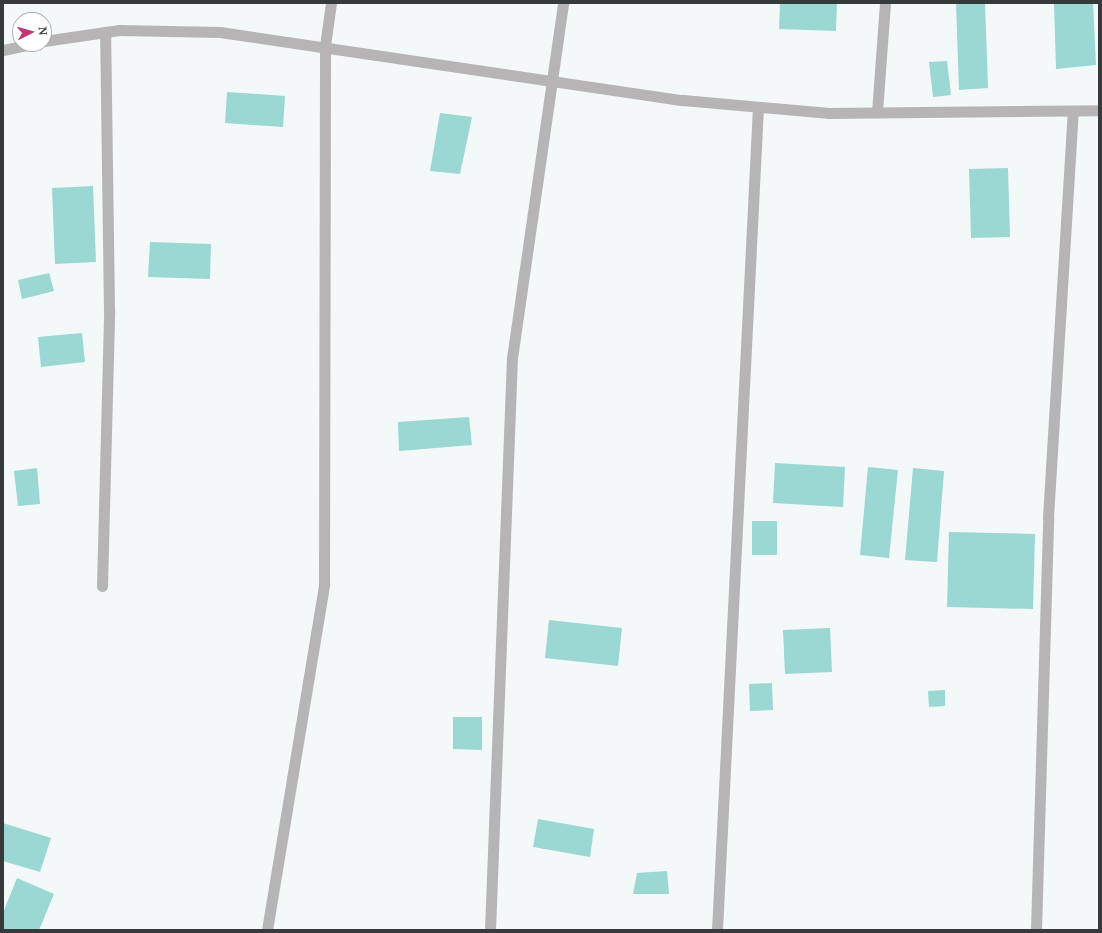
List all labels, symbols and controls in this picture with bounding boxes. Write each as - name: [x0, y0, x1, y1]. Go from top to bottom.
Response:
- north arrow: [12, 12, 52, 52]
- text: N: [36, 26, 51, 36]

